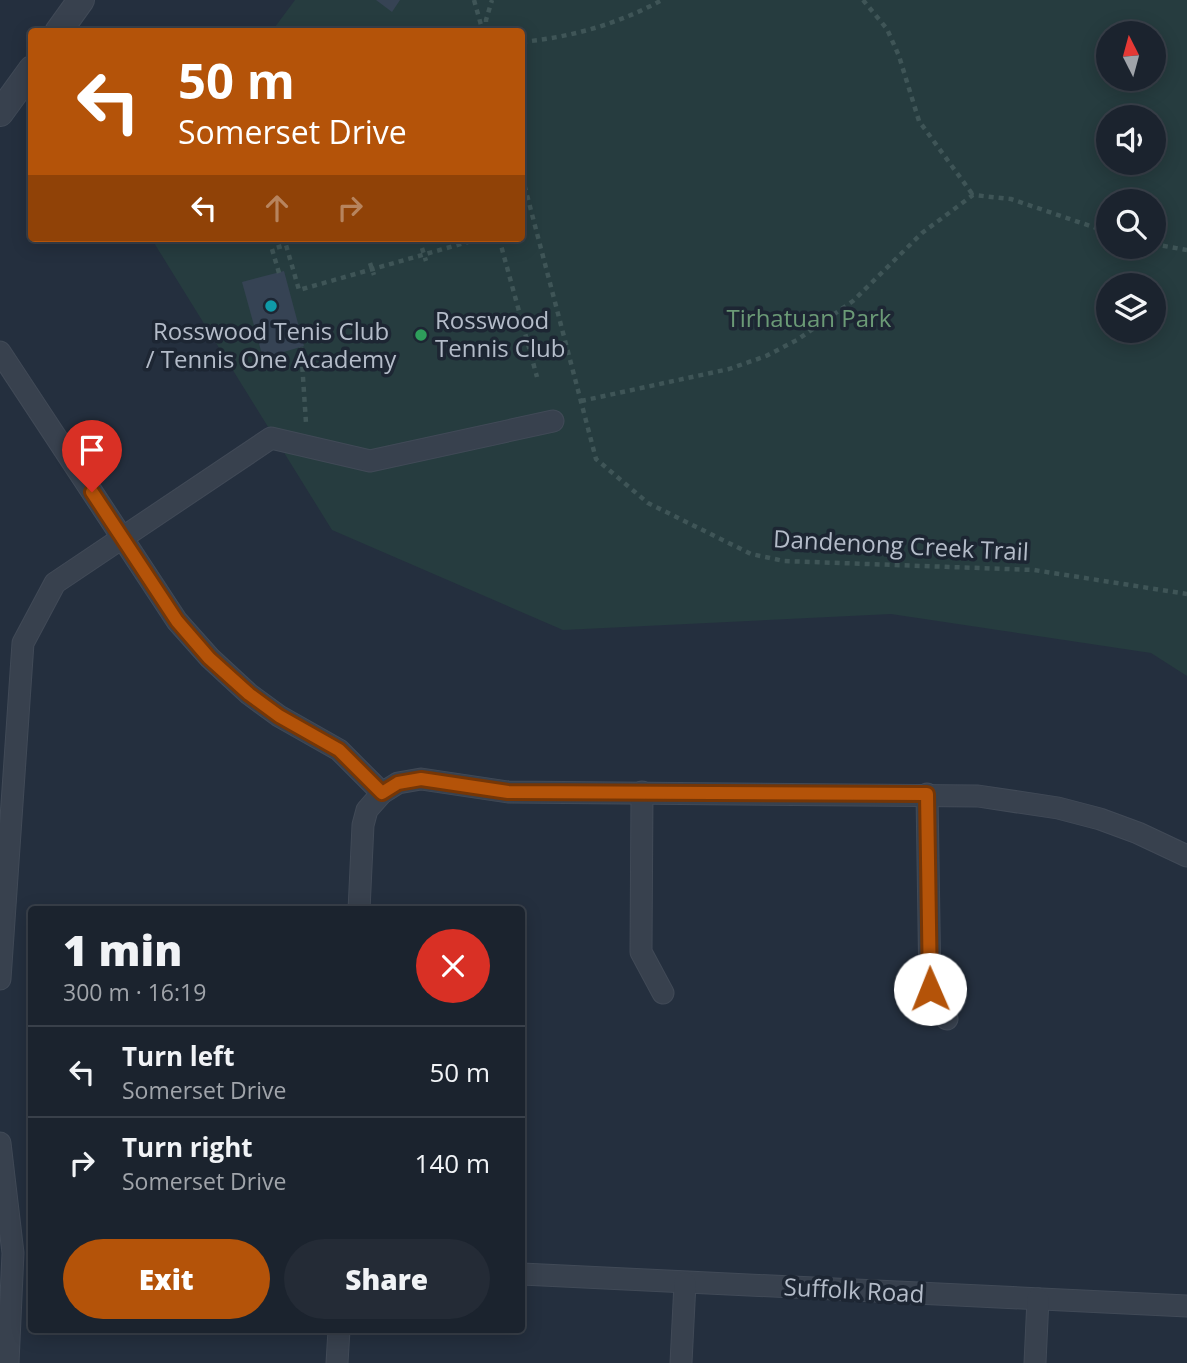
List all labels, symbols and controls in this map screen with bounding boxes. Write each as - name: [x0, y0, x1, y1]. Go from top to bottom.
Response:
- north arrow: [1096, 21, 1166, 91]
- map controls: [1096, 21, 1166, 343]
- text: 50 m: [178, 47, 295, 113]
- icon: left: [63, 56, 154, 147]
- button: sound: [1096, 105, 1166, 175]
- text: Somerset Drive: [178, 110, 407, 153]
- icon: left: [185, 189, 223, 227]
- icon: ahead: [258, 189, 296, 227]
- icon: right: [331, 189, 369, 227]
- button: search: [1096, 189, 1166, 259]
- button: layers: [1096, 273, 1166, 343]
- marker: Rosswood Tenis Club / Tennis One Academy: [263, 298, 279, 314]
- park label: Tirhatuan Park: [727, 301, 892, 334]
- place label: Rosswood Tennis Club: [435, 303, 565, 364]
- place label: Rosswood Tenis Club / Tennis One Academy: [146, 314, 397, 375]
- marker: Rosswood Tennis Club: [413, 327, 429, 343]
- pin: [62, 420, 122, 492]
- icon: arrive: [73, 431, 111, 469]
- street label: Dandenong Creek Trail: [772, 521, 1030, 568]
- text: 1 min: [63, 921, 182, 978]
- button: close: [416, 929, 490, 1003]
- position arrow: [893, 952, 967, 1026]
- text: 300 m · 16:19: [63, 976, 206, 1008]
- text: Turn left: [122, 1038, 234, 1074]
- icon: left: [63, 1053, 101, 1091]
- text: 50 m: [429, 1054, 490, 1090]
- text: Somerset Drive: [122, 1074, 286, 1106]
- text: Turn right: [122, 1129, 253, 1165]
- icon: right: [63, 1144, 101, 1182]
- text: 140 m: [415, 1145, 490, 1181]
- text: Somerset Drive: [122, 1165, 286, 1197]
- button: Exit: [63, 1239, 270, 1319]
- button: Share: [284, 1239, 490, 1319]
- street label: Suffolk Road: [783, 1269, 925, 1310]

